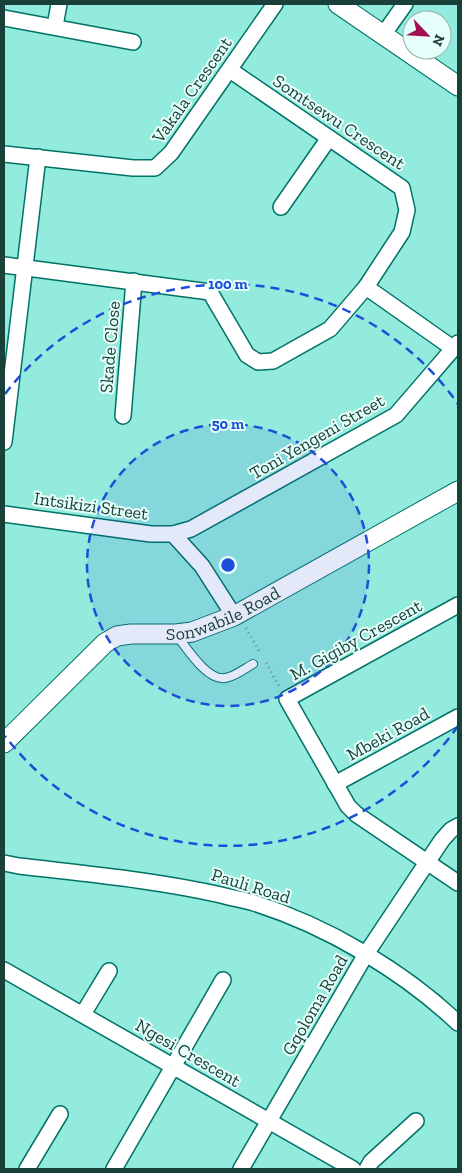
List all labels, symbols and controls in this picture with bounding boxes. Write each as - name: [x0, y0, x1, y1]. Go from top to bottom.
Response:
- north arrow: [402, 10, 452, 60]
- text: N: [428, 32, 448, 49]
- street label: Vakala Crescent: [147, 33, 237, 148]
- street label: Somtsewu Crescent: [269, 70, 409, 174]
- text: 100 m: [208, 275, 248, 293]
- street label: Skade Close: [95, 300, 125, 394]
- street label: Toni Yengeni Street: [246, 389, 388, 484]
- text: 50 m: [212, 415, 244, 433]
- street label: Intsikizi Street: [33, 487, 150, 525]
- centre of rings: [219, 556, 237, 574]
- street label: Sonwabile Road: [166, 582, 284, 645]
- street label: M. Gigiby Crescent: [286, 594, 426, 685]
- street label: Mbeki Road: [343, 702, 433, 766]
- street label: Pauli Road: [209, 864, 293, 908]
- street label: Gqoloma Road: [277, 951, 353, 1059]
- street label: Ngesi Crescent: [132, 1014, 245, 1092]

